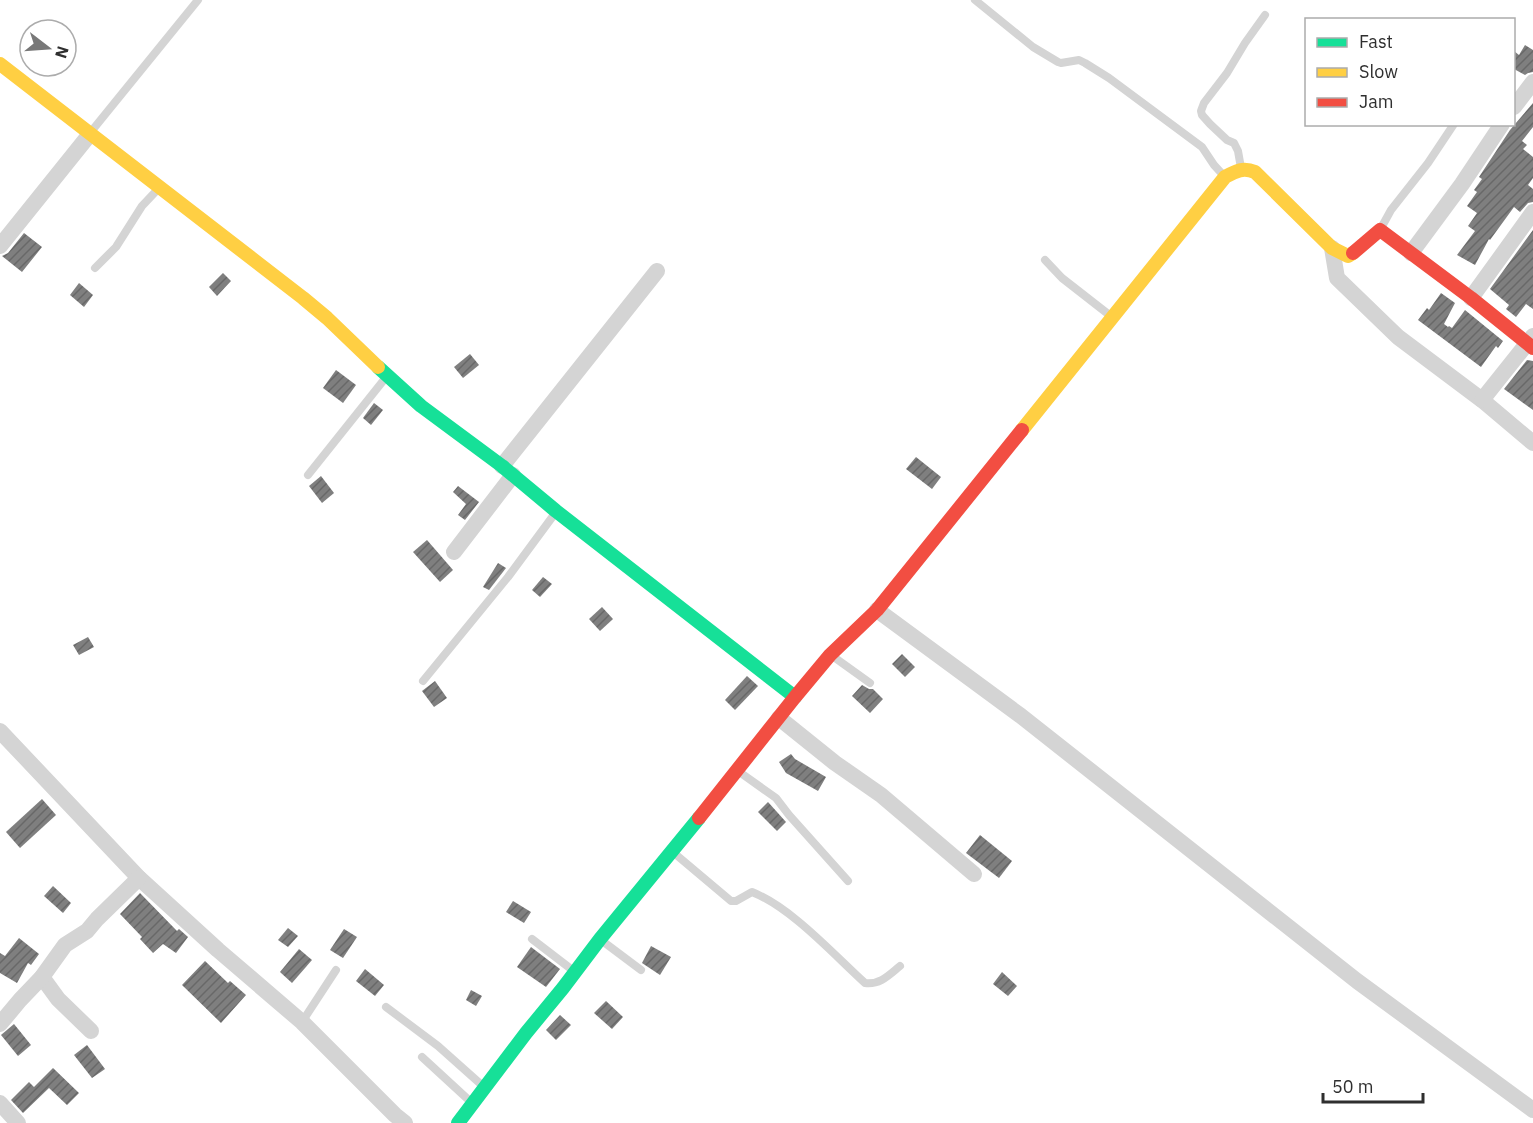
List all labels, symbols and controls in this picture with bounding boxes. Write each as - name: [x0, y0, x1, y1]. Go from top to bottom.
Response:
- north arrow: [18, 18, 78, 78]
- legend: [1305, 18, 1515, 126]
- text: Fast: [1359, 30, 1393, 53]
- text: N: [51, 44, 74, 61]
- text: Slow: [1359, 60, 1398, 83]
- text: Jam: [1359, 90, 1394, 113]
- scale bar: [1323, 1066, 1424, 1104]
- text: 50 m: [1332, 1075, 1374, 1098]

